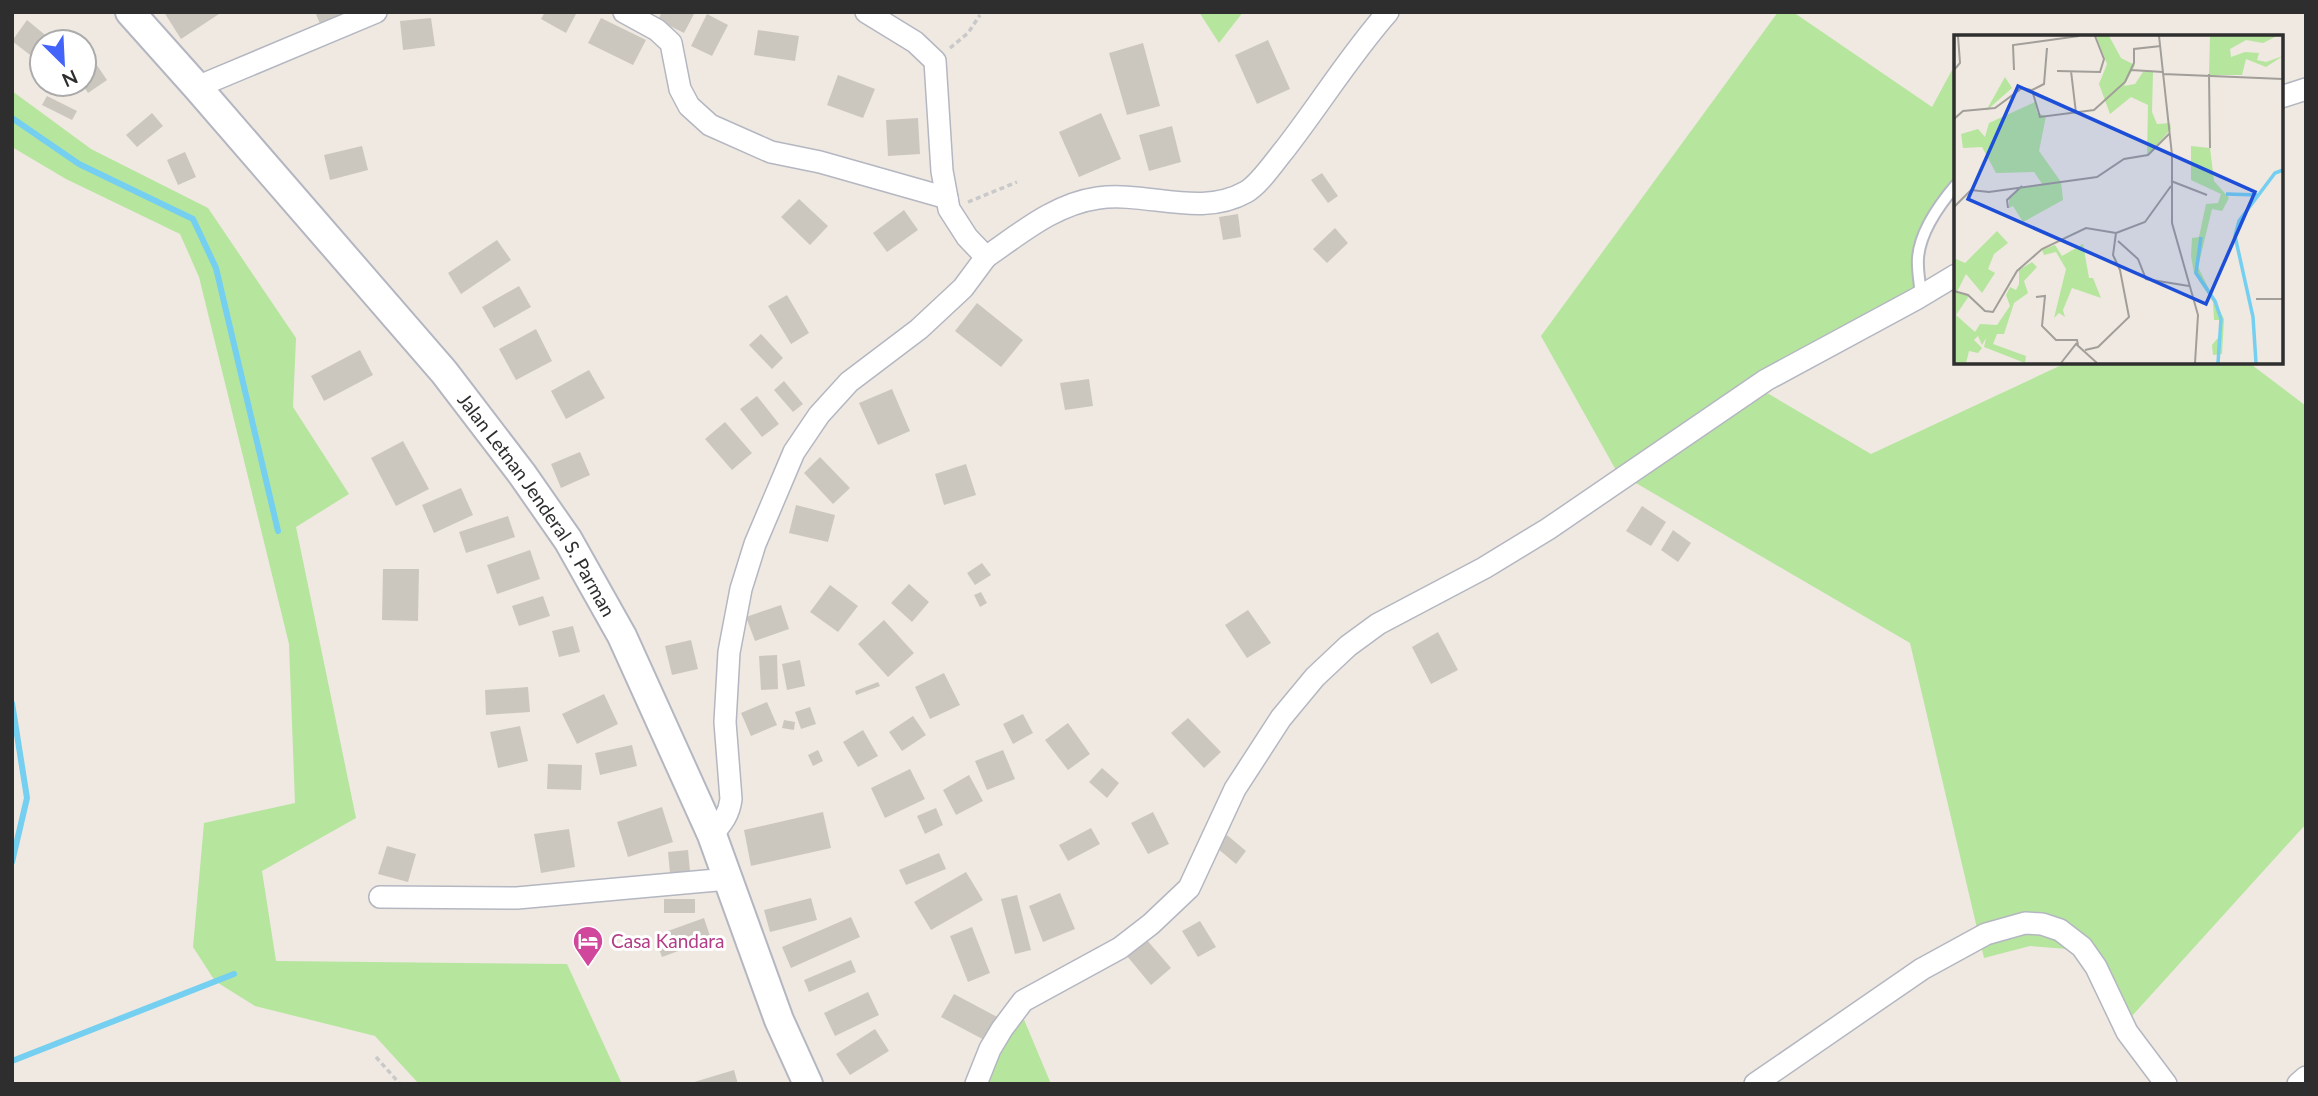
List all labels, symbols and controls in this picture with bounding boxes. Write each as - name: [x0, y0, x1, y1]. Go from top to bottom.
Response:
- north arrow: [28, 28, 98, 98]
- inset map: [1954, 35, 2283, 364]
- text: N: [59, 66, 81, 92]
- street label: Jalan Letnan Jenderal S. Parman: [453, 388, 621, 620]
- hotel icon: Casa Kandara: [571, 924, 605, 968]
- place label: Casa Kandara: [611, 929, 725, 952]

